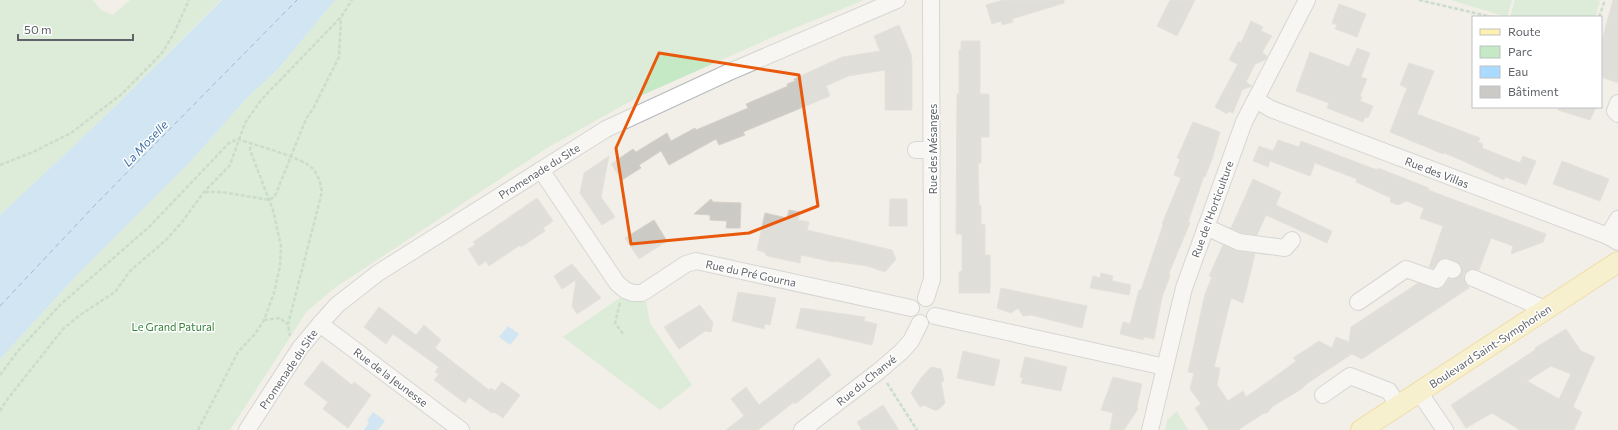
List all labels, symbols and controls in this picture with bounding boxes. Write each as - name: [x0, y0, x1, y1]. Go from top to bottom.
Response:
- scale bar: [18, 16, 133, 42]
- legend: [1472, 16, 1602, 108]
- text: 50 m: [24, 22, 52, 36]
- text: Route: [1508, 24, 1541, 38]
- text: Parc: [1508, 44, 1532, 58]
- text: Eau: [1508, 64, 1528, 78]
- text: Bâtiment: [1508, 84, 1559, 98]
- street label: Rue des Mésanges: [926, 104, 939, 194]
- water label: La Moselle: [120, 117, 171, 169]
- street label: Promenade du Site: [496, 141, 582, 201]
- street label: Rue des Villas: [1403, 154, 1471, 190]
- street label: Rue de l'Horticulture: [1188, 159, 1236, 259]
- street label: Rue du Pré Gourna: [705, 257, 797, 289]
- street label: Boulevard Saint-Symphorien: [1427, 302, 1553, 390]
- park label: Le Grand Patural: [131, 320, 215, 333]
- street label: Promenade du Site: [256, 326, 320, 411]
- street label: Rue de la Jeunesse: [351, 345, 431, 410]
- street label: Rue du Chanvé: [834, 352, 899, 408]

